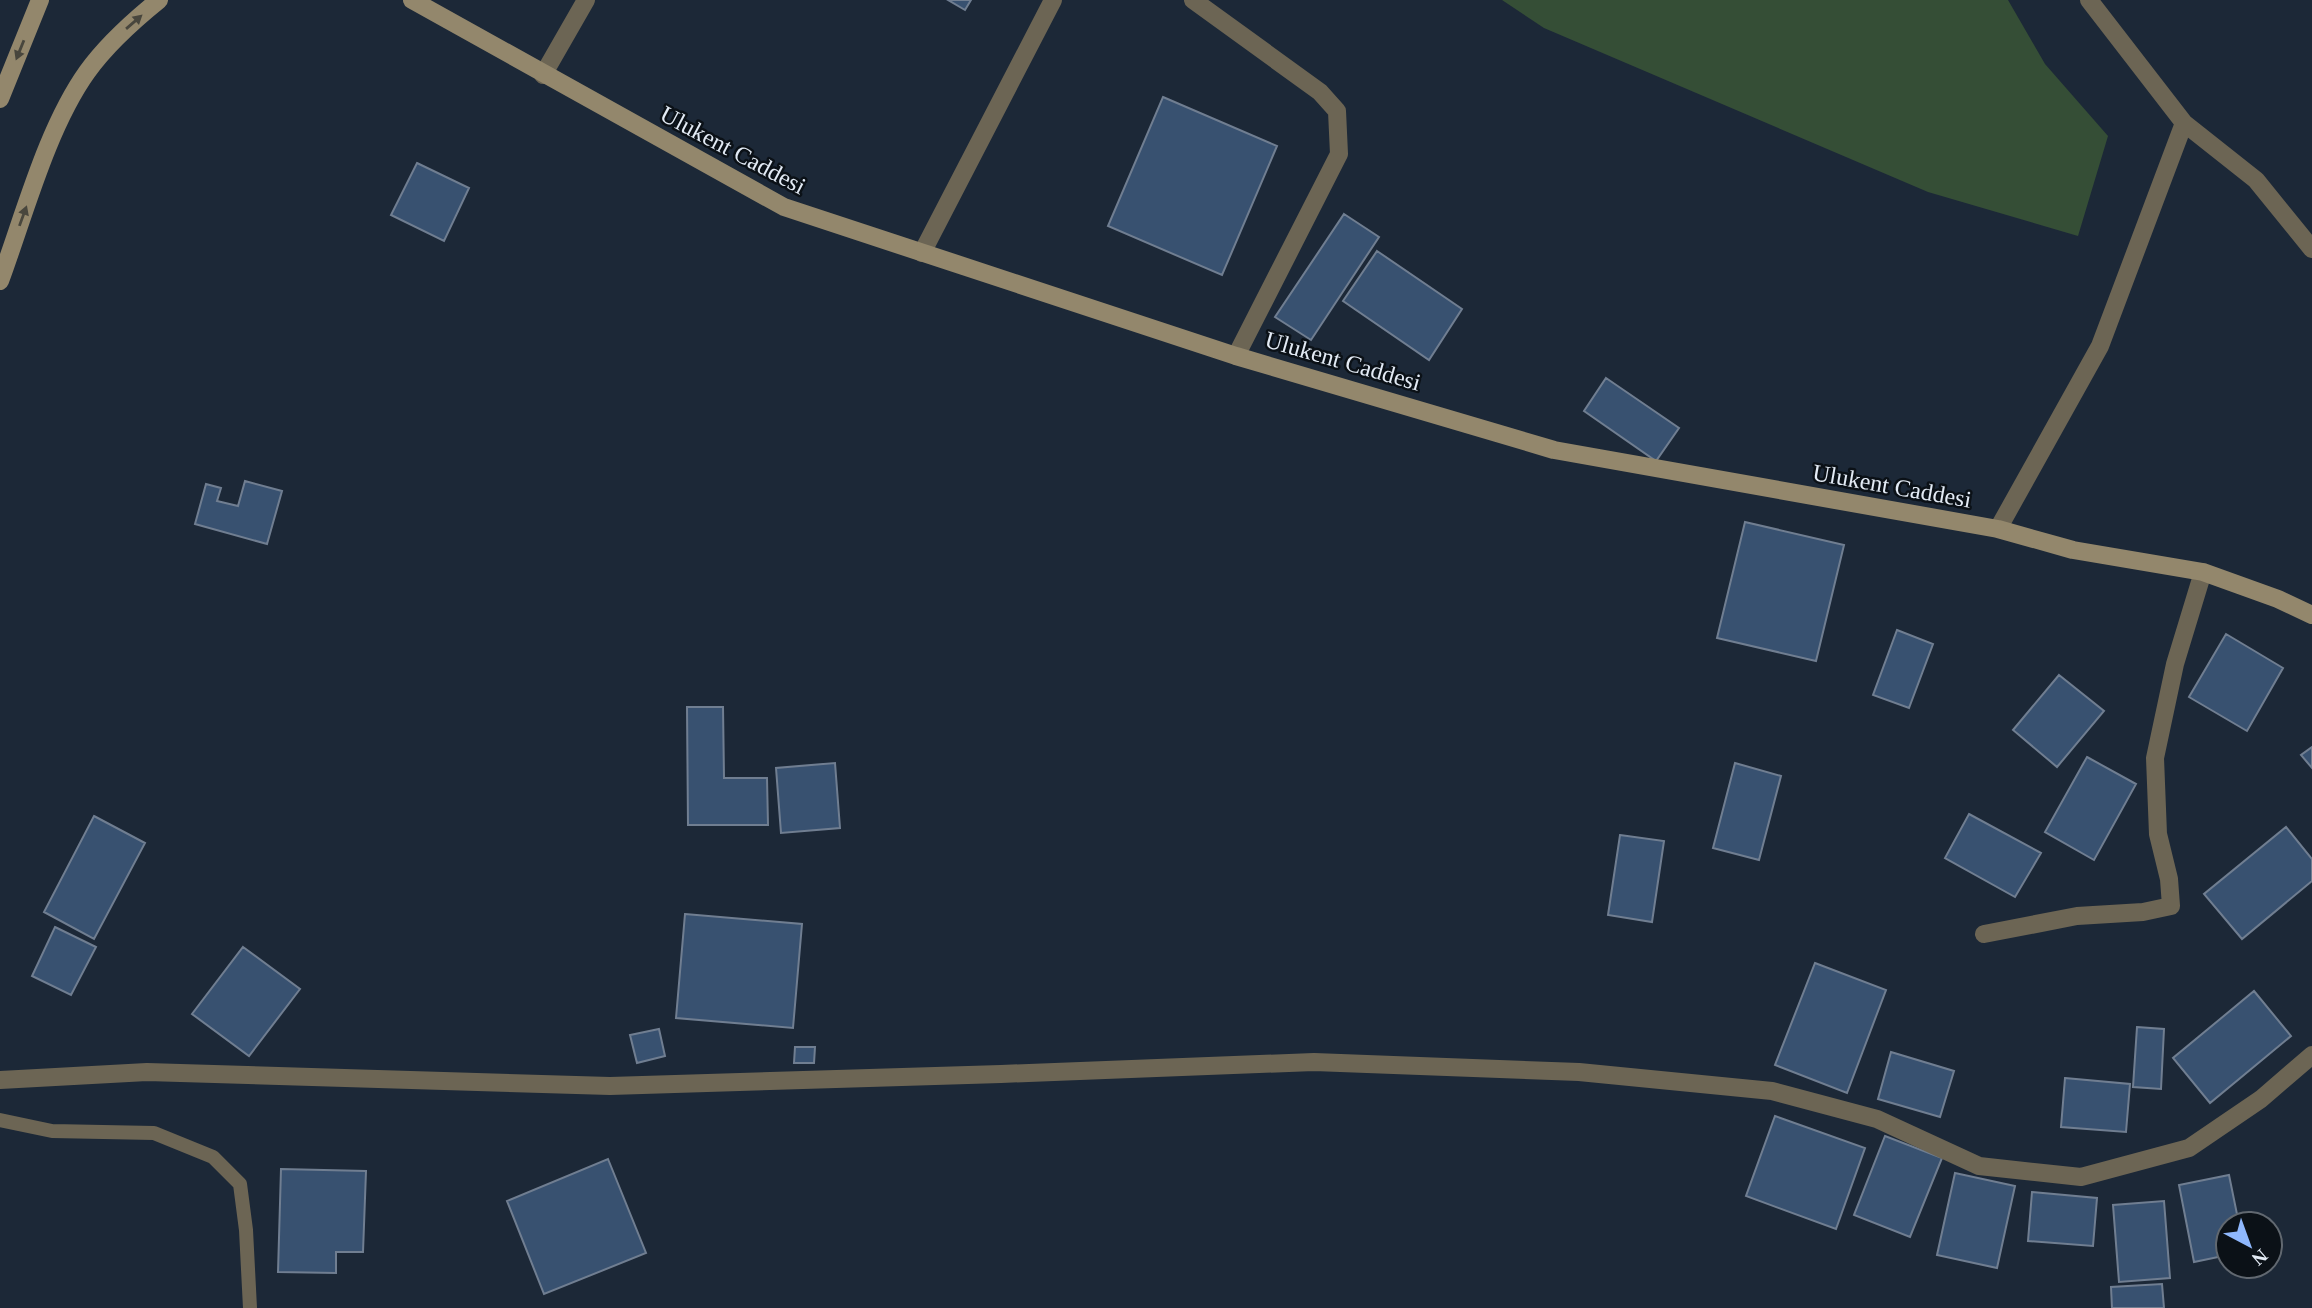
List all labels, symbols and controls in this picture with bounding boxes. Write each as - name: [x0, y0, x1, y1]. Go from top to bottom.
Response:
- one-way arrow: [125, 14, 143, 30]
- one-way arrow: [14, 39, 25, 60]
- street label: Ulukent Caddesi: [656, 101, 810, 199]
- one-way arrow: [18, 206, 29, 227]
- street label: Ulukent Caddesi: [1262, 326, 1424, 396]
- street label: Ulukent Caddesi: [1811, 459, 1974, 513]
- north arrow: [2214, 1210, 2284, 1280]
- text: N: [2248, 1245, 2272, 1270]

